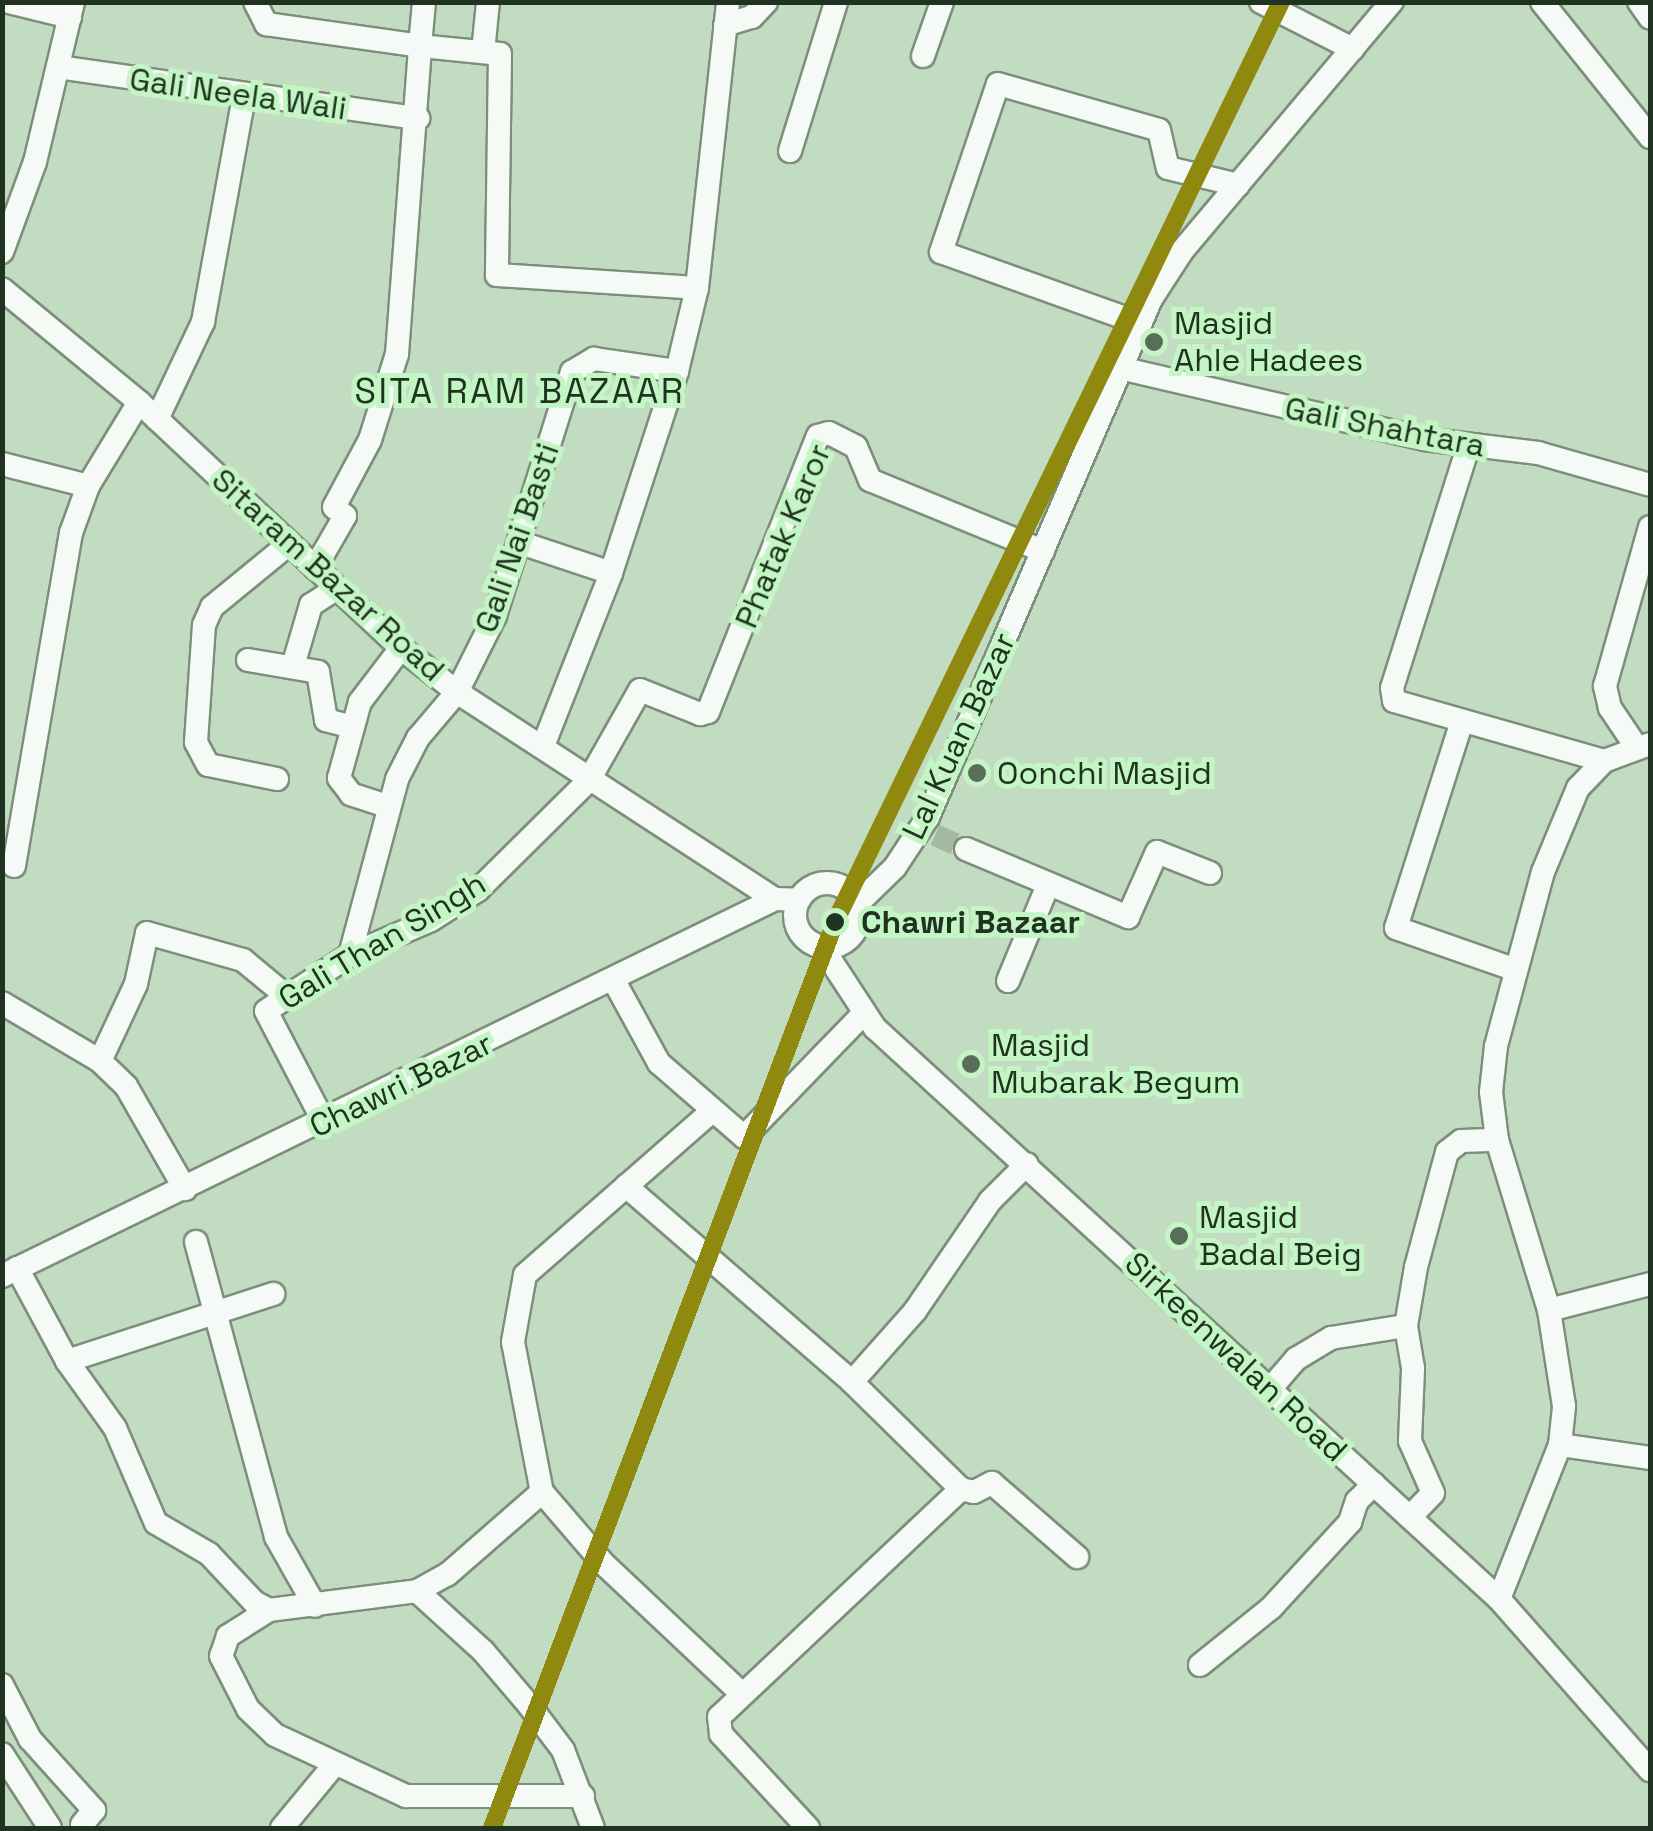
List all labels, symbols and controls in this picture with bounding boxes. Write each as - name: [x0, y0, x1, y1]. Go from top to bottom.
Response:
- street label: Gali Neela Wali: [127, 60, 349, 128]
- place label: Masjid Ahle Hadees: [1174, 305, 1363, 380]
- marker: Masjid Ahle Hadees: [1143, 331, 1165, 353]
- district label: SITA RAM BAZAAR: [354, 370, 686, 412]
- street label: Gali Shahtara: [1282, 389, 1488, 465]
- street label: Gali Nai Basti: [467, 438, 567, 638]
- street label: Phatak Karor: [727, 438, 839, 634]
- street label: Sitaram Bazar Road: [204, 461, 452, 689]
- street label: Lal Kuan Bazar: [894, 627, 1024, 845]
- place label: Oonchi Masjid: [997, 754, 1212, 792]
- marker: Oonchi Masjid: [966, 762, 988, 784]
- street label: Gali Than Singh: [271, 864, 493, 1018]
- place label: Chawri Bazaar: [861, 903, 1080, 941]
- marker: Chawri Bazaar: [818, 905, 852, 939]
- street label: Chawri Bazar: [303, 1024, 499, 1146]
- place label: Masjid Mubarak Begum: [991, 1027, 1240, 1102]
- marker: Masjid Mubarak Begum: [960, 1053, 982, 1075]
- place label: Masjid Badal Beig: [1199, 1199, 1362, 1274]
- marker: Masjid Badal Beig: [1168, 1225, 1190, 1247]
- street label: Sirkeenwalan Road: [1117, 1244, 1355, 1470]

